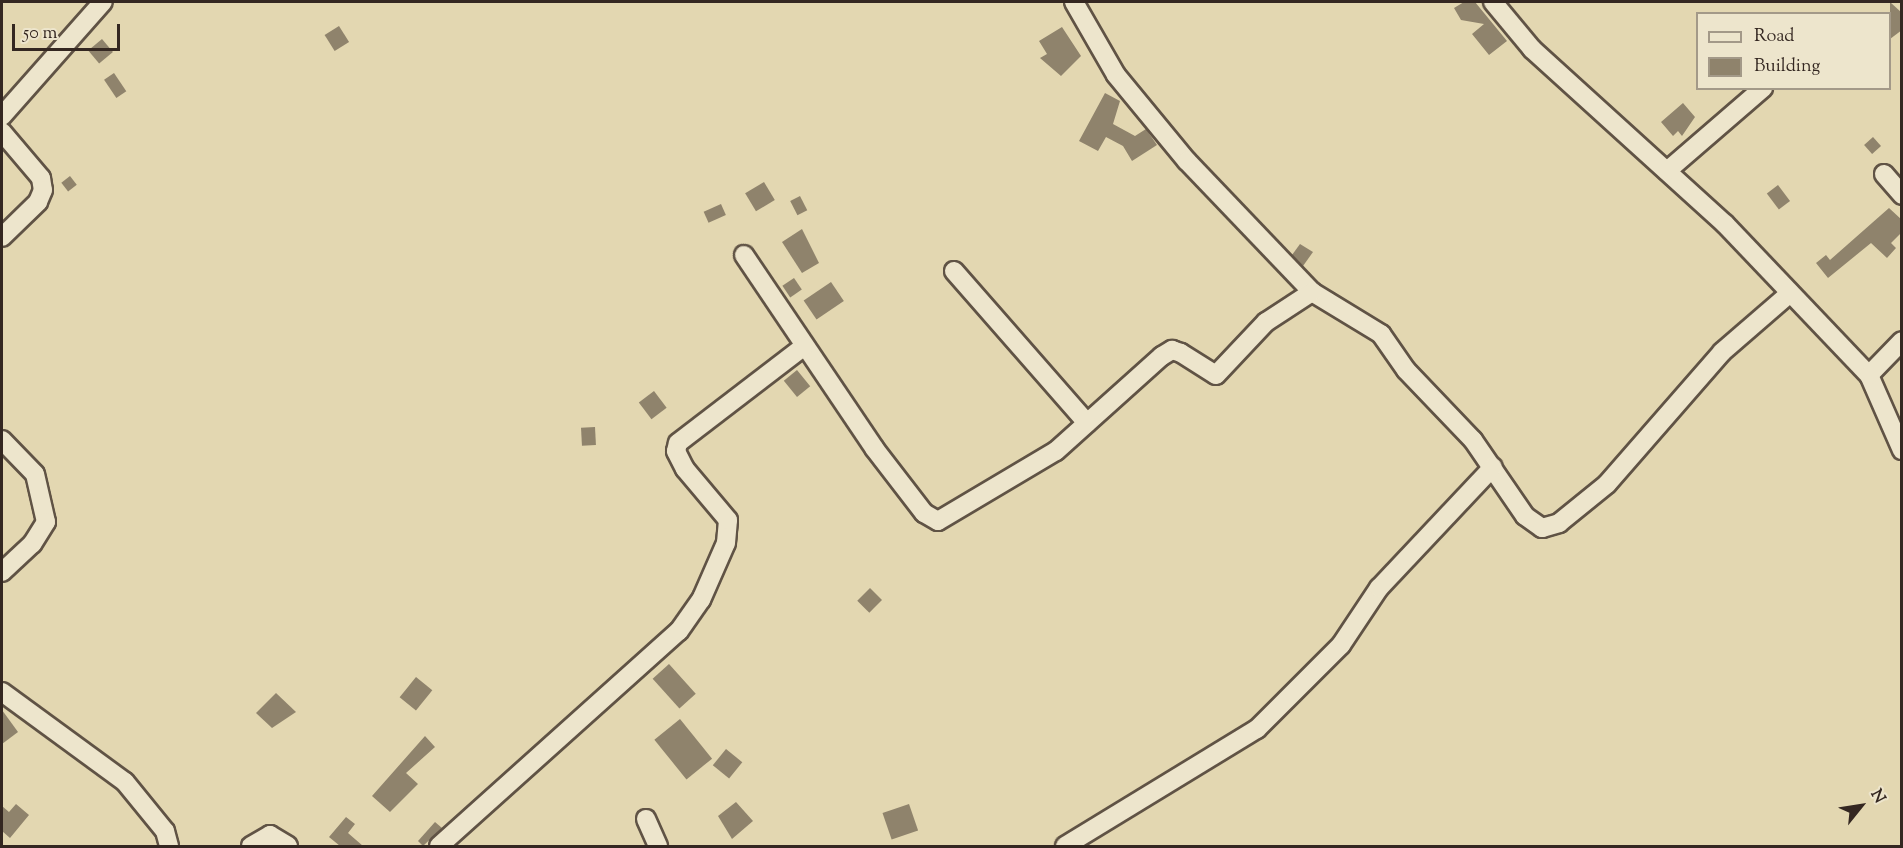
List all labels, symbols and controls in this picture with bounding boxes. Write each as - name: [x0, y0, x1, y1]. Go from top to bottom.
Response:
- scale bar: [15, 12, 123, 50]
- legend: [1696, 12, 1891, 90]
- text: 50 m: [23, 21, 57, 47]
- text: Road: [1754, 24, 1794, 50]
- text: Building: [1754, 54, 1820, 80]
- north arrow: [1831, 776, 1891, 836]
- text: N: [1864, 785, 1890, 808]

